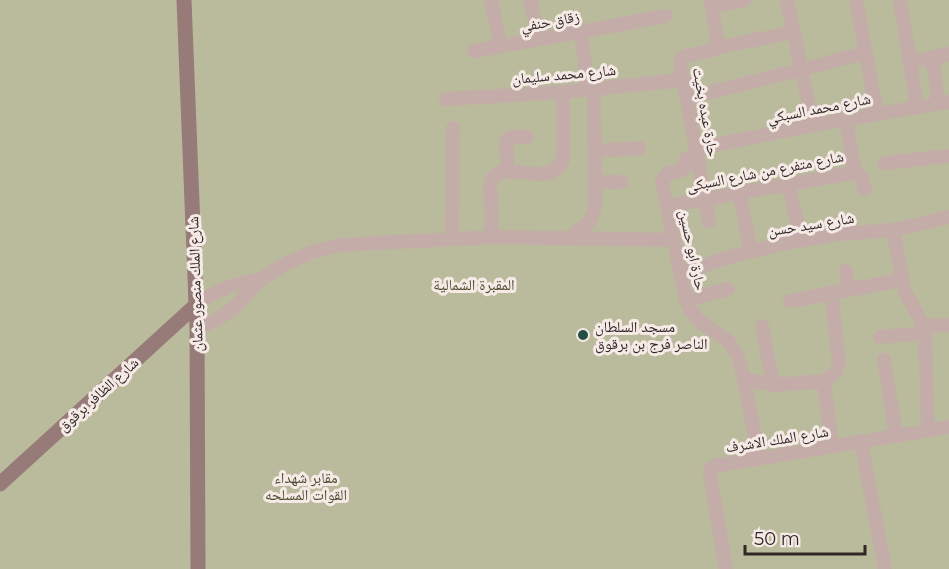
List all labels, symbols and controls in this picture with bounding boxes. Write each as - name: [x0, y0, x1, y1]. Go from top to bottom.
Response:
- street label: زقاق حنفي: [519, 6, 582, 38]
- street label: شارع محمد سليمان: [511, 60, 617, 89]
- street label: حارة عبده بخيت: [689, 66, 723, 158]
- street label: شارع محمد السبكي: [766, 89, 873, 130]
- street label: شارع متفرع من شارع السبكى: [685, 146, 846, 197]
- street label: حارة ابو حسين: [674, 208, 711, 292]
- street label: شارع سيد حسن: [767, 208, 856, 241]
- street label: شارع الملك منصور عثمان: [183, 216, 208, 352]
- park label: المقبرة الشمالية: [433, 275, 515, 294]
- place label: مسجد السلطان الناصر فرج بن برقوق: [595, 317, 708, 354]
- marker: مسجد السلطان الناصر فرج بن برقوق: [576, 328, 590, 342]
- street label: شارع الظافر برقوق: [54, 353, 143, 436]
- street label: شارع الملك الاشرف: [724, 421, 830, 458]
- park label: مقابر شهداء القوات المسلحه: [265, 468, 347, 504]
- scale bar: [745, 518, 865, 556]
- text: 50 m: [754, 528, 800, 550]

